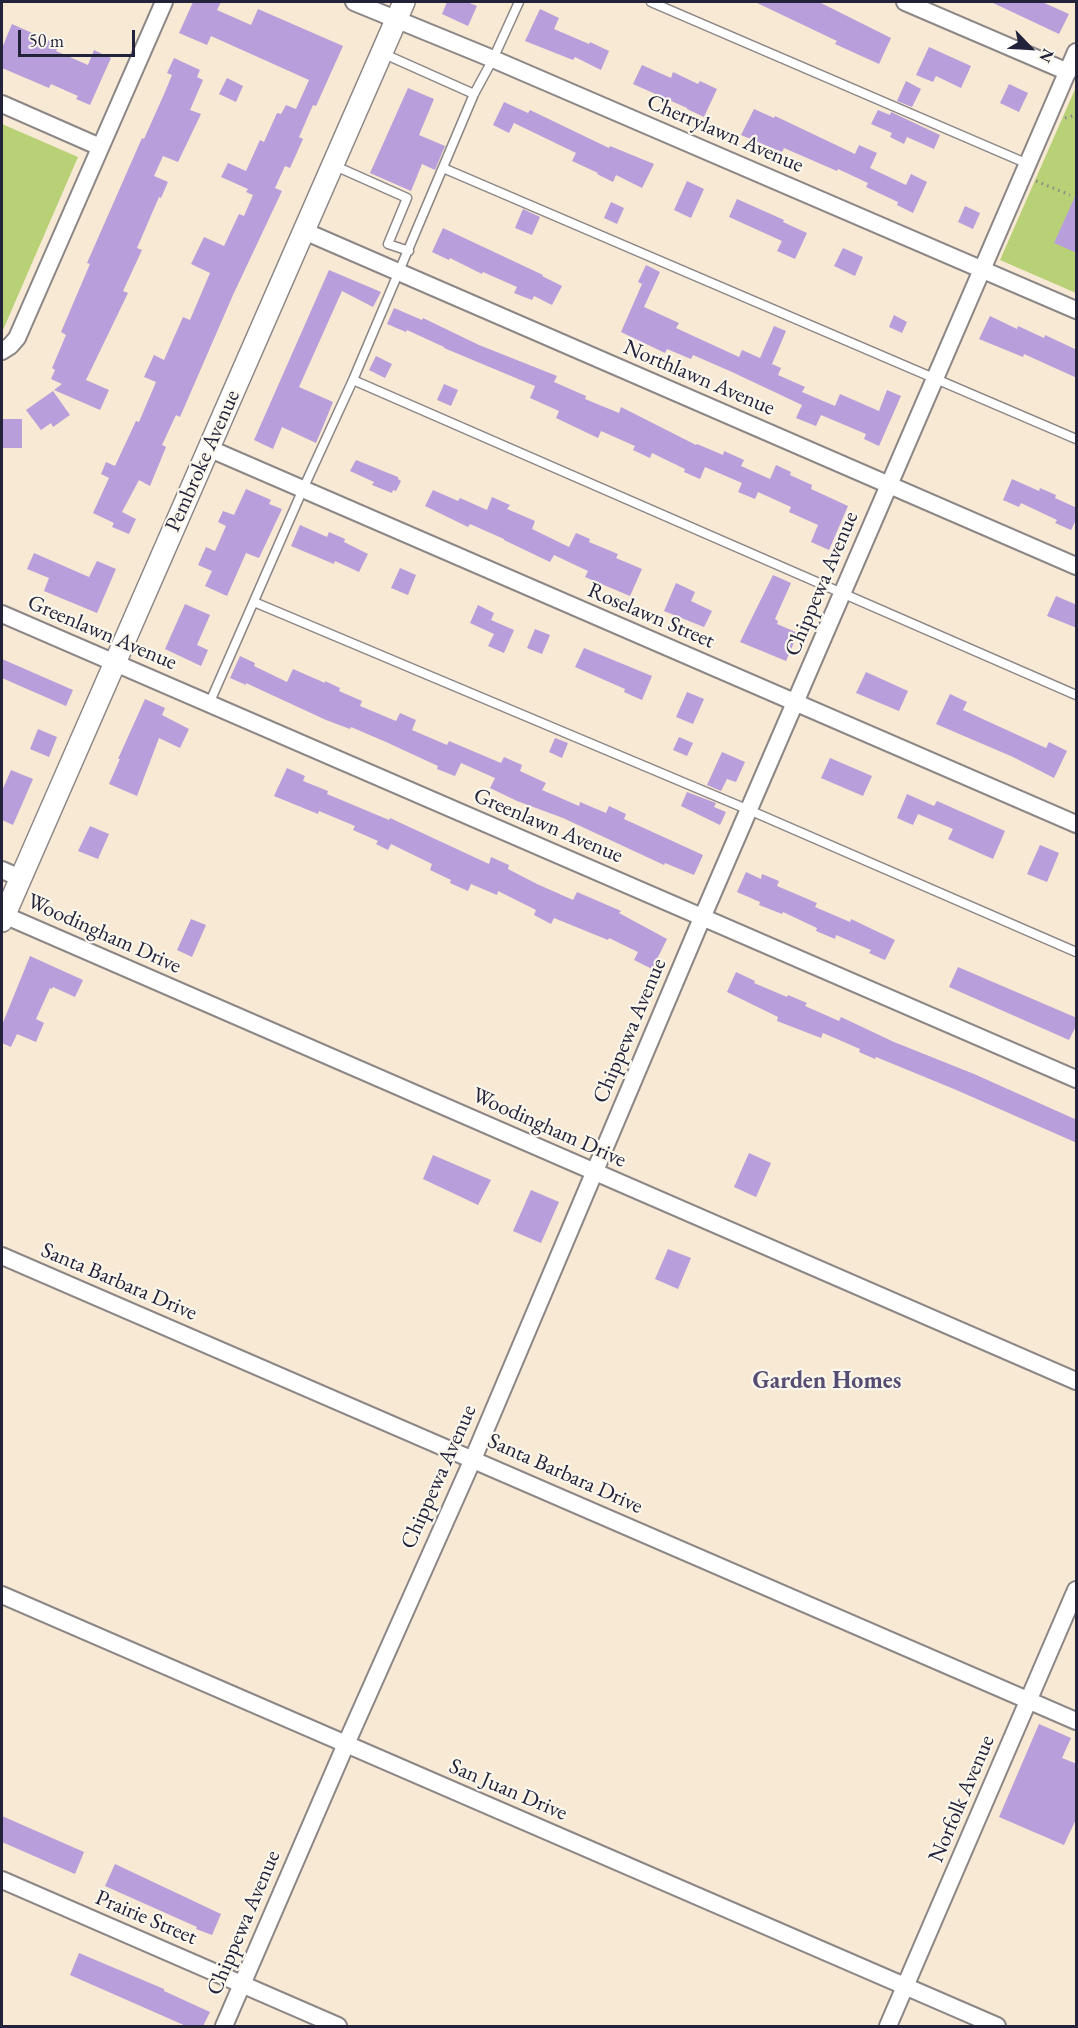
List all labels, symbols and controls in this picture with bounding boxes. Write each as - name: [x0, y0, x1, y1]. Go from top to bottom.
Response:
- scale bar: [21, 18, 138, 56]
- north arrow: [1000, 18, 1060, 78]
- text: 50 m: [29, 29, 64, 52]
- text: N: [1035, 46, 1059, 66]
- street label: Cherrylawn Avenue: [643, 89, 807, 179]
- street label: Northlawn Avenue: [619, 334, 779, 422]
- street label: Pembroke Avenue: [160, 386, 246, 536]
- street label: Chippewa Avenue: [780, 508, 864, 660]
- street label: Roselawn Street: [584, 577, 718, 655]
- street label: Greenlawn Avenue: [23, 590, 181, 676]
- street label: Greenlawn Avenue: [469, 783, 627, 869]
- street label: Woodingham Drive: [23, 888, 185, 980]
- street label: Chippewa Avenue: [588, 955, 672, 1107]
- street label: Woodingham Drive: [468, 1082, 630, 1174]
- street label: Santa Barbara Drive: [37, 1237, 201, 1327]
- district label: Garden Homes: [753, 1367, 901, 1395]
- street label: Chippewa Avenue: [395, 1401, 483, 1553]
- street label: Santa Barbara Drive: [483, 1428, 647, 1520]
- street label: Norfolk Avenue: [923, 1731, 1001, 1867]
- street label: San Juan Drive: [445, 1753, 571, 1827]
- street label: Chippewa Avenue: [202, 1847, 286, 1999]
- street label: Prairie Street: [91, 1885, 201, 1951]

